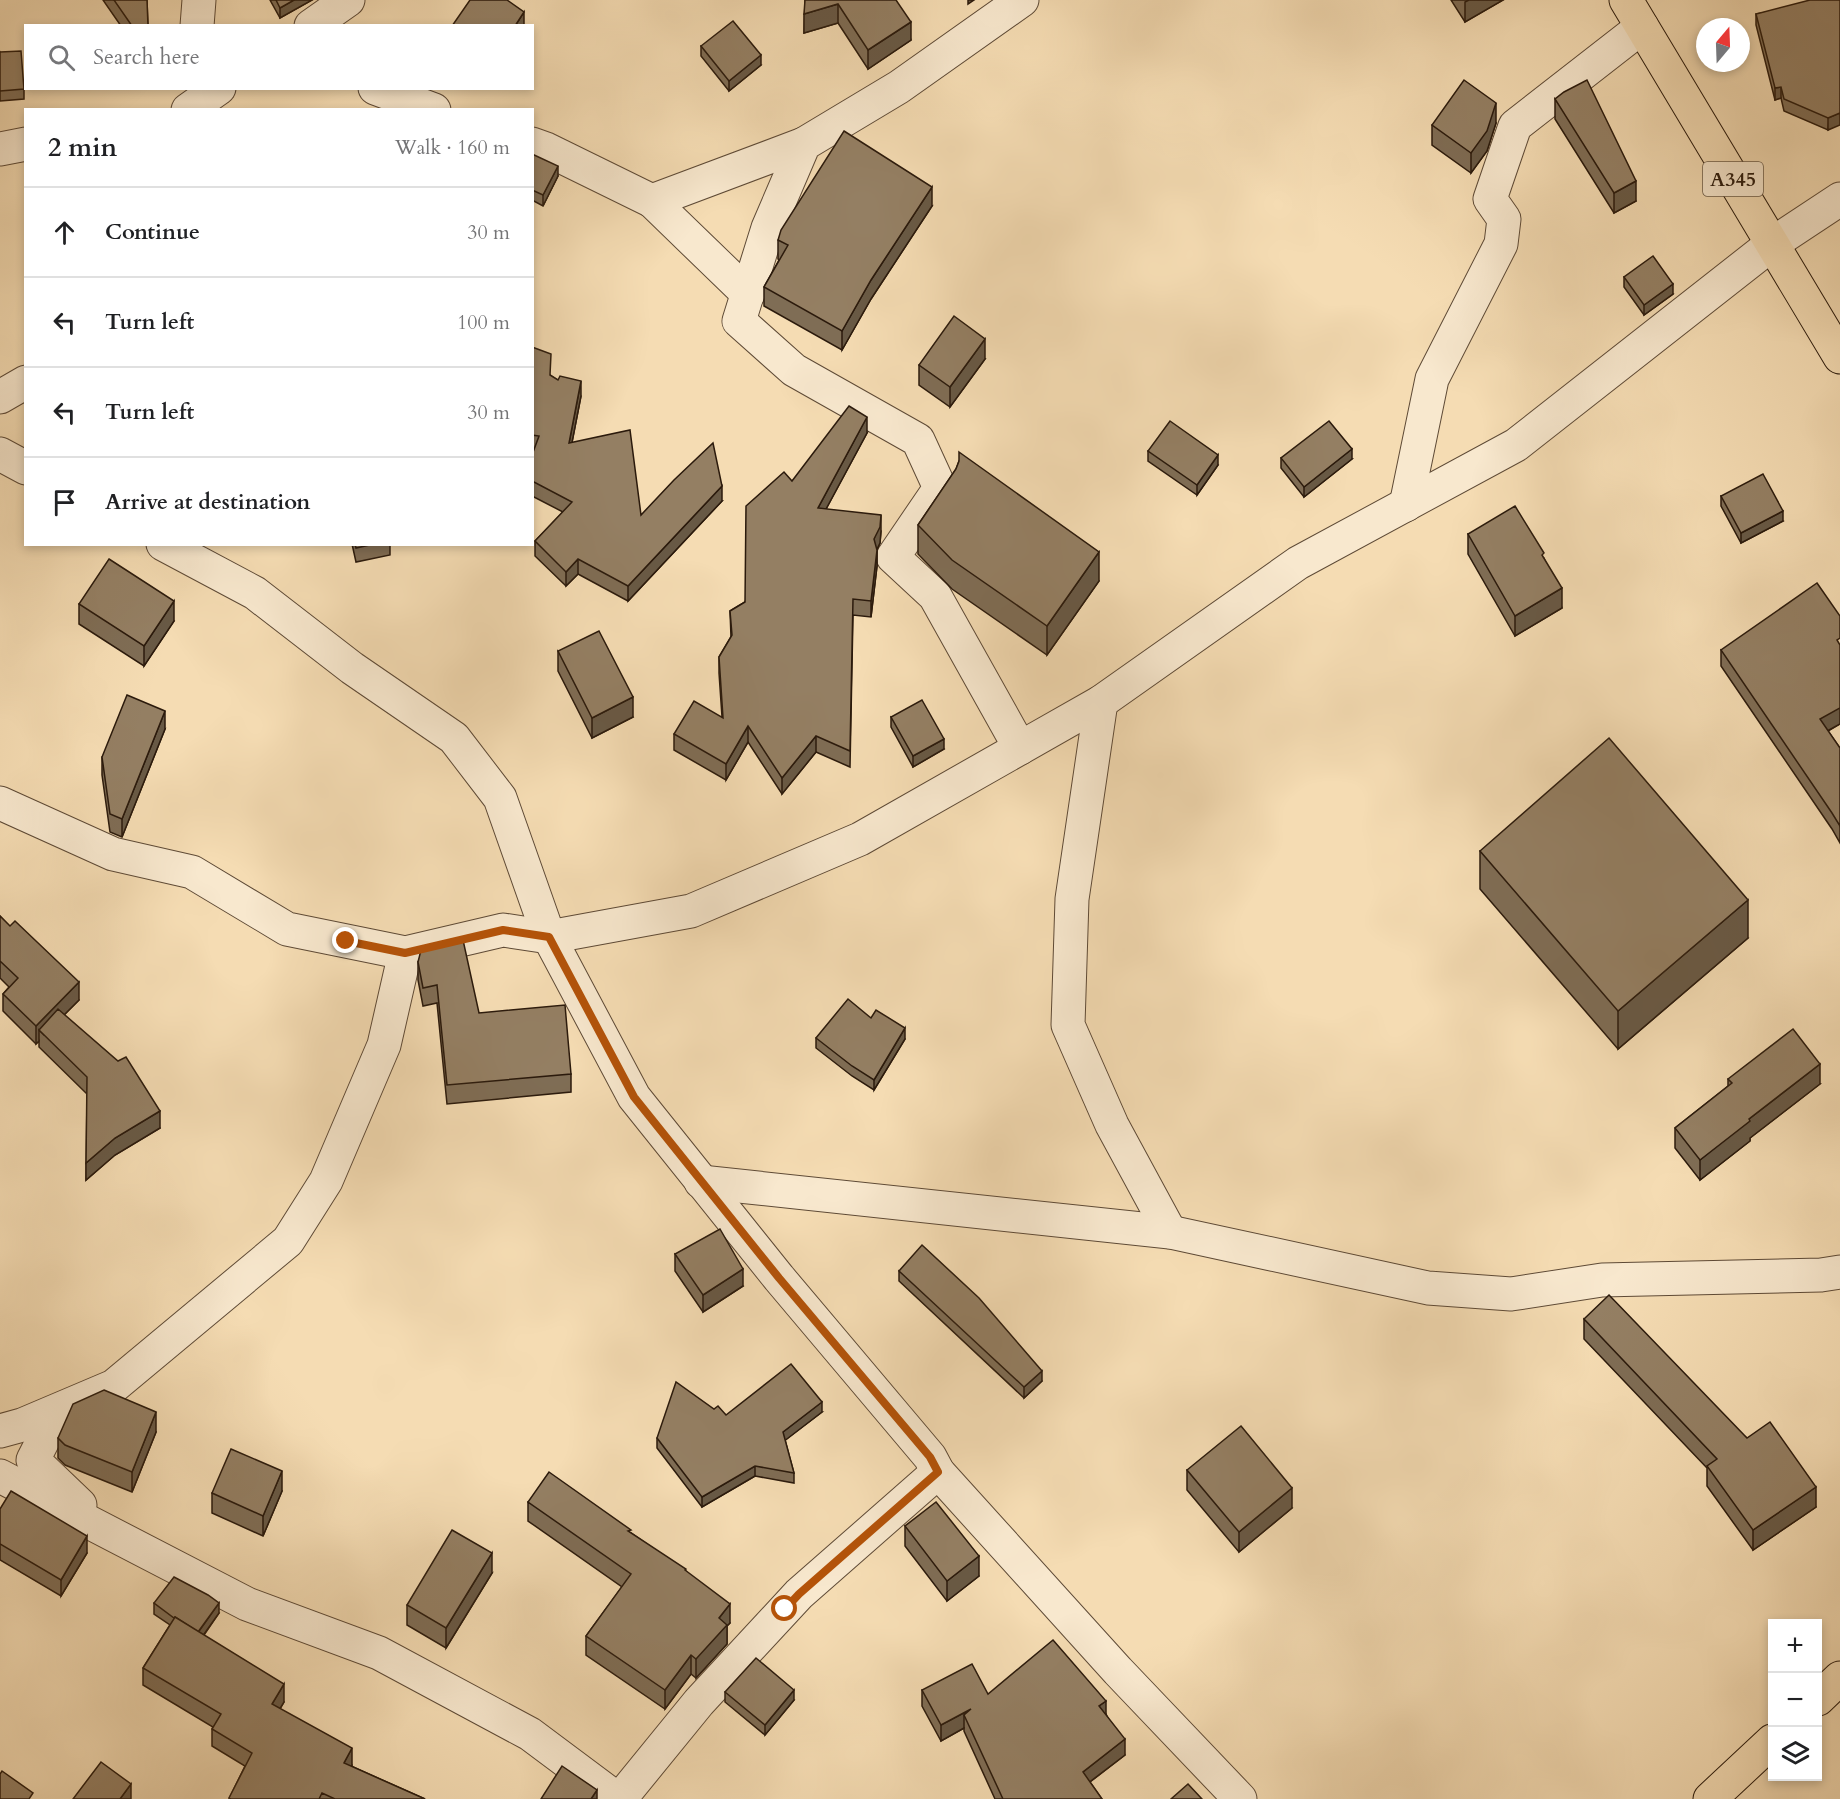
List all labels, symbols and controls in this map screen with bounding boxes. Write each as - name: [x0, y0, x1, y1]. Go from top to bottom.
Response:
- north arrow: [1696, 18, 1750, 72]
- search box: [24, 24, 534, 90]
- icon: search: [45, 41, 78, 74]
- text: Search here: [93, 42, 200, 72]
- text: 2 min: [48, 130, 117, 165]
- text: Walk · 160 m: [395, 134, 510, 161]
- road number: A345: [1703, 162, 1763, 196]
- icon: ahead: [48, 216, 81, 249]
- text: Continue: [105, 217, 200, 247]
- text: 30 m: [467, 219, 510, 246]
- icon: left: [48, 306, 81, 339]
- text: Turn left: [105, 307, 194, 337]
- text: 100 m: [457, 309, 510, 336]
- icon: left: [48, 396, 81, 429]
- text: Turn left: [105, 397, 194, 427]
- text: 30 m: [467, 399, 510, 426]
- icon: arrive: [48, 486, 81, 519]
- text: Arrive at destination: [105, 487, 310, 517]
- route end: [332, 927, 358, 953]
- route start: [771, 1595, 797, 1621]
- map controls: [1768, 1619, 1822, 1781]
- button: +: [1768, 1619, 1822, 1673]
- button: −: [1768, 1673, 1822, 1727]
- button: layers: [1768, 1727, 1822, 1781]

